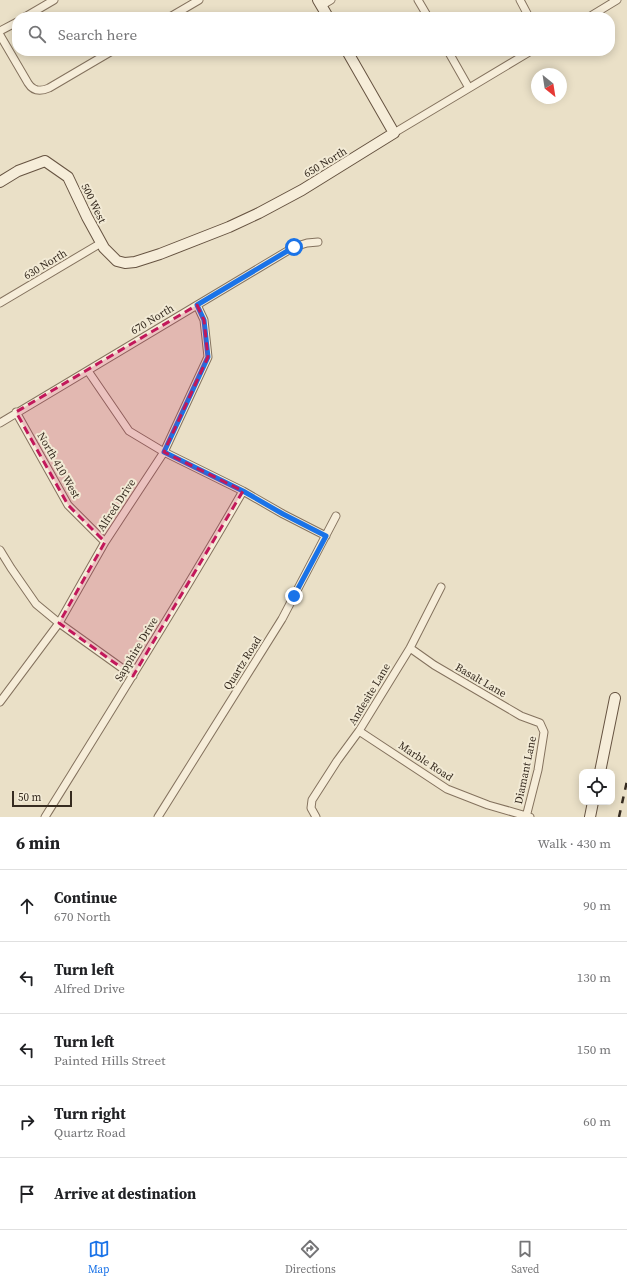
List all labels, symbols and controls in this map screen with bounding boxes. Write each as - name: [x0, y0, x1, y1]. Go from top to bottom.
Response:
- search box: [12, 12, 615, 56]
- icon: search: [26, 23, 48, 45]
- text: Search here: [58, 24, 137, 45]
- north arrow: [531, 68, 567, 104]
- street label: 650 North: [301, 143, 350, 181]
- street label: 500 West: [77, 181, 110, 226]
- route start: [285, 238, 303, 256]
- street label: 630 North: [21, 245, 70, 283]
- street label: 670 North: [128, 300, 177, 338]
- street label: North 410 West: [34, 429, 84, 501]
- street label: Alfred Drive: [94, 476, 139, 534]
- route end: [285, 587, 303, 605]
- street label: Sapphire Drive: [111, 614, 162, 684]
- street label: Quartz Road: [220, 633, 265, 693]
- street label: Andesite Lane: [345, 660, 394, 728]
- street label: Basalt Lane: [452, 660, 509, 701]
- street label: Diamant Lane: [511, 734, 540, 806]
- street label: Marble Road: [395, 738, 457, 785]
- map controls: [579, 769, 615, 805]
- button: locate: [579, 769, 615, 805]
- scale bar: [12, 789, 72, 808]
- text: 50 m: [18, 790, 41, 805]
- text: 6 min: [16, 831, 60, 855]
- text: Walk · 430 m: [538, 835, 611, 852]
- text: Continue: [54, 887, 117, 908]
- icon: ahead: [16, 895, 38, 917]
- text: 90 m: [583, 897, 611, 914]
- text: 670 North: [54, 908, 111, 925]
- text: Turn left: [54, 959, 114, 980]
- icon: left: [16, 967, 38, 989]
- text: 130 m: [577, 969, 611, 986]
- text: Alfred Drive: [54, 980, 125, 997]
- text: Turn left: [54, 1031, 114, 1052]
- icon: left: [16, 1039, 38, 1061]
- text: 150 m: [577, 1041, 611, 1058]
- text: Painted Hills Street: [54, 1052, 165, 1069]
- text: Turn right: [54, 1103, 126, 1124]
- icon: right: [16, 1111, 38, 1133]
- text: 60 m: [583, 1113, 611, 1130]
- text: Quartz Road: [54, 1124, 126, 1141]
- icon: arrive: [16, 1183, 38, 1205]
- text: Arrive at destination: [54, 1183, 196, 1204]
- tab: Map: [88, 1238, 110, 1277]
- tab: Directions: [285, 1238, 336, 1277]
- tab: Saved: [511, 1238, 539, 1277]

